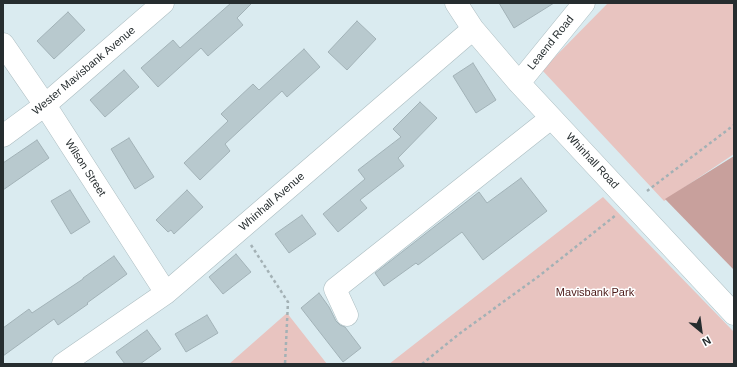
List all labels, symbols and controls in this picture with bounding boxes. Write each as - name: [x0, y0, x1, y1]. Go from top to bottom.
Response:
- street label: Leaend Road: [525, 13, 577, 73]
- street label: Wester Mavisbank Avenue: [30, 24, 138, 118]
- street label: Whinhall Road: [563, 130, 621, 192]
- street label: Wilson Street: [62, 137, 108, 199]
- street label: Whinhall Avenue: [237, 170, 307, 234]
- park label: Mavisbank Park: [556, 286, 634, 300]
- north arrow: [681, 311, 721, 351]
- text: N: [700, 334, 713, 349]

